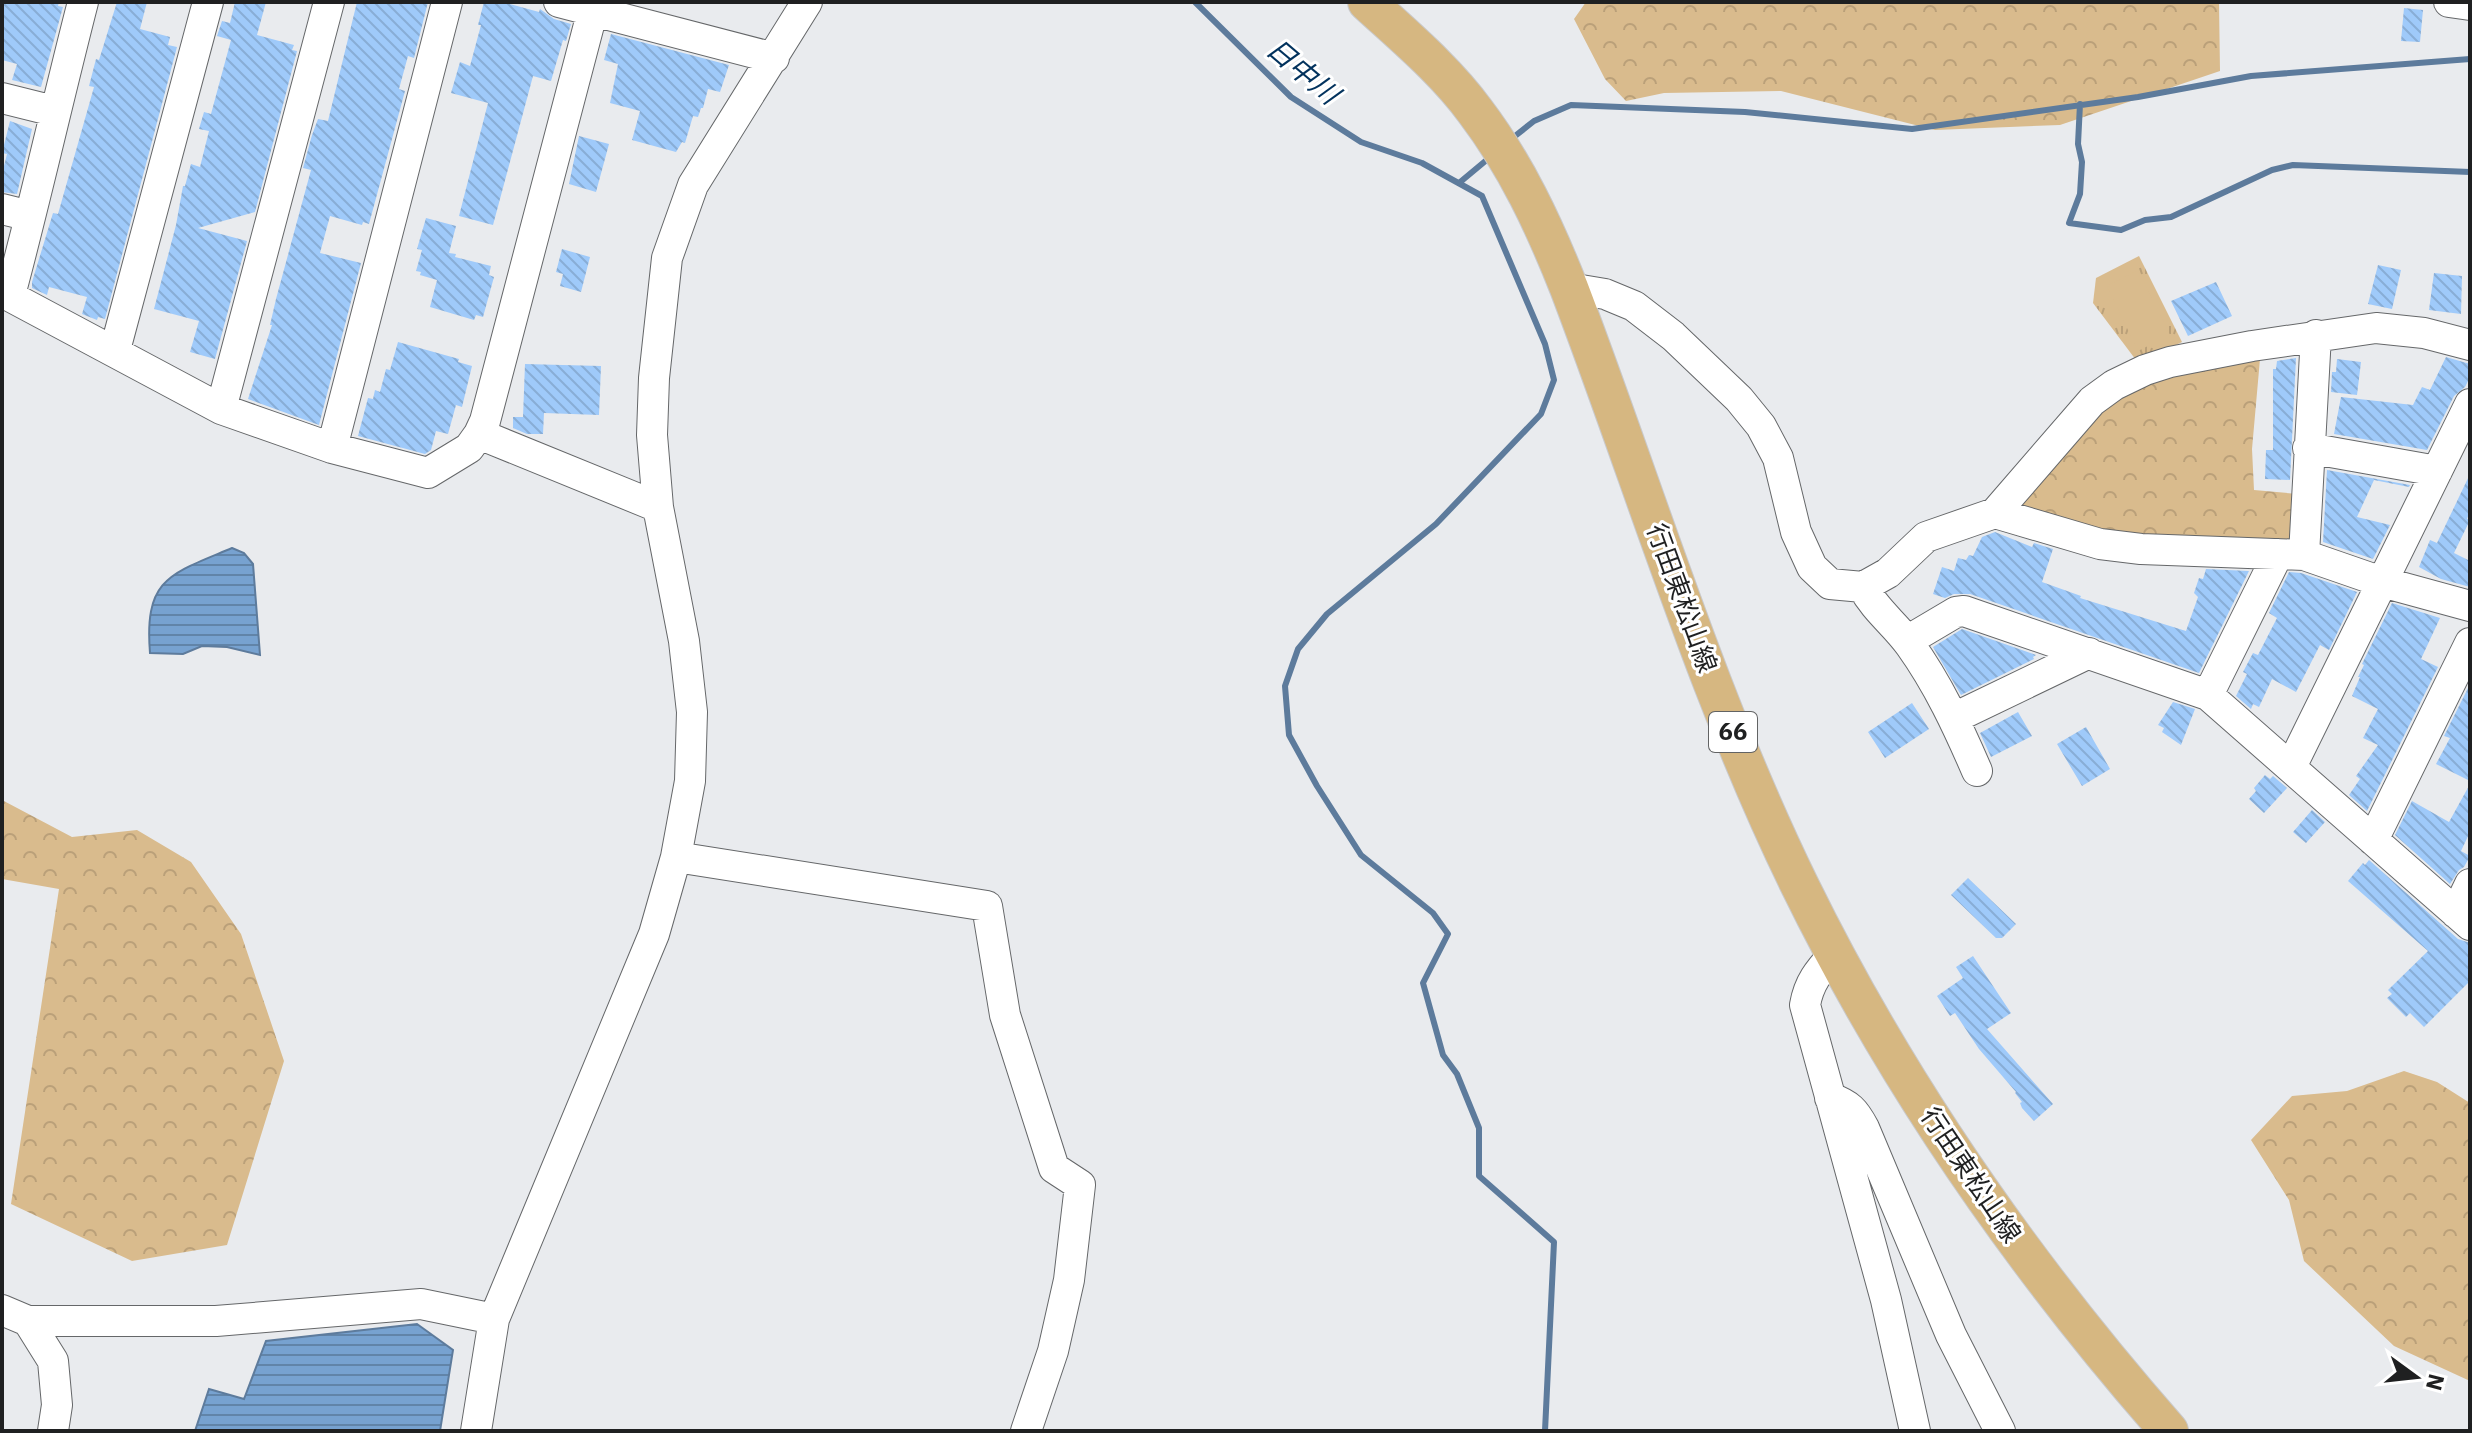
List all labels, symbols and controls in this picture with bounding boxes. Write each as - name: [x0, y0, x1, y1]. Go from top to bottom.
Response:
- water label: 日中川: [1259, 29, 1350, 114]
- street label: 行田東松山線: [1640, 519, 1726, 677]
- road number: 66: [1709, 712, 1757, 752]
- street label: 行田東松山線: [1914, 1100, 2030, 1249]
- north arrow: [2376, 1337, 2456, 1417]
- text: N: [2420, 1371, 2452, 1394]

